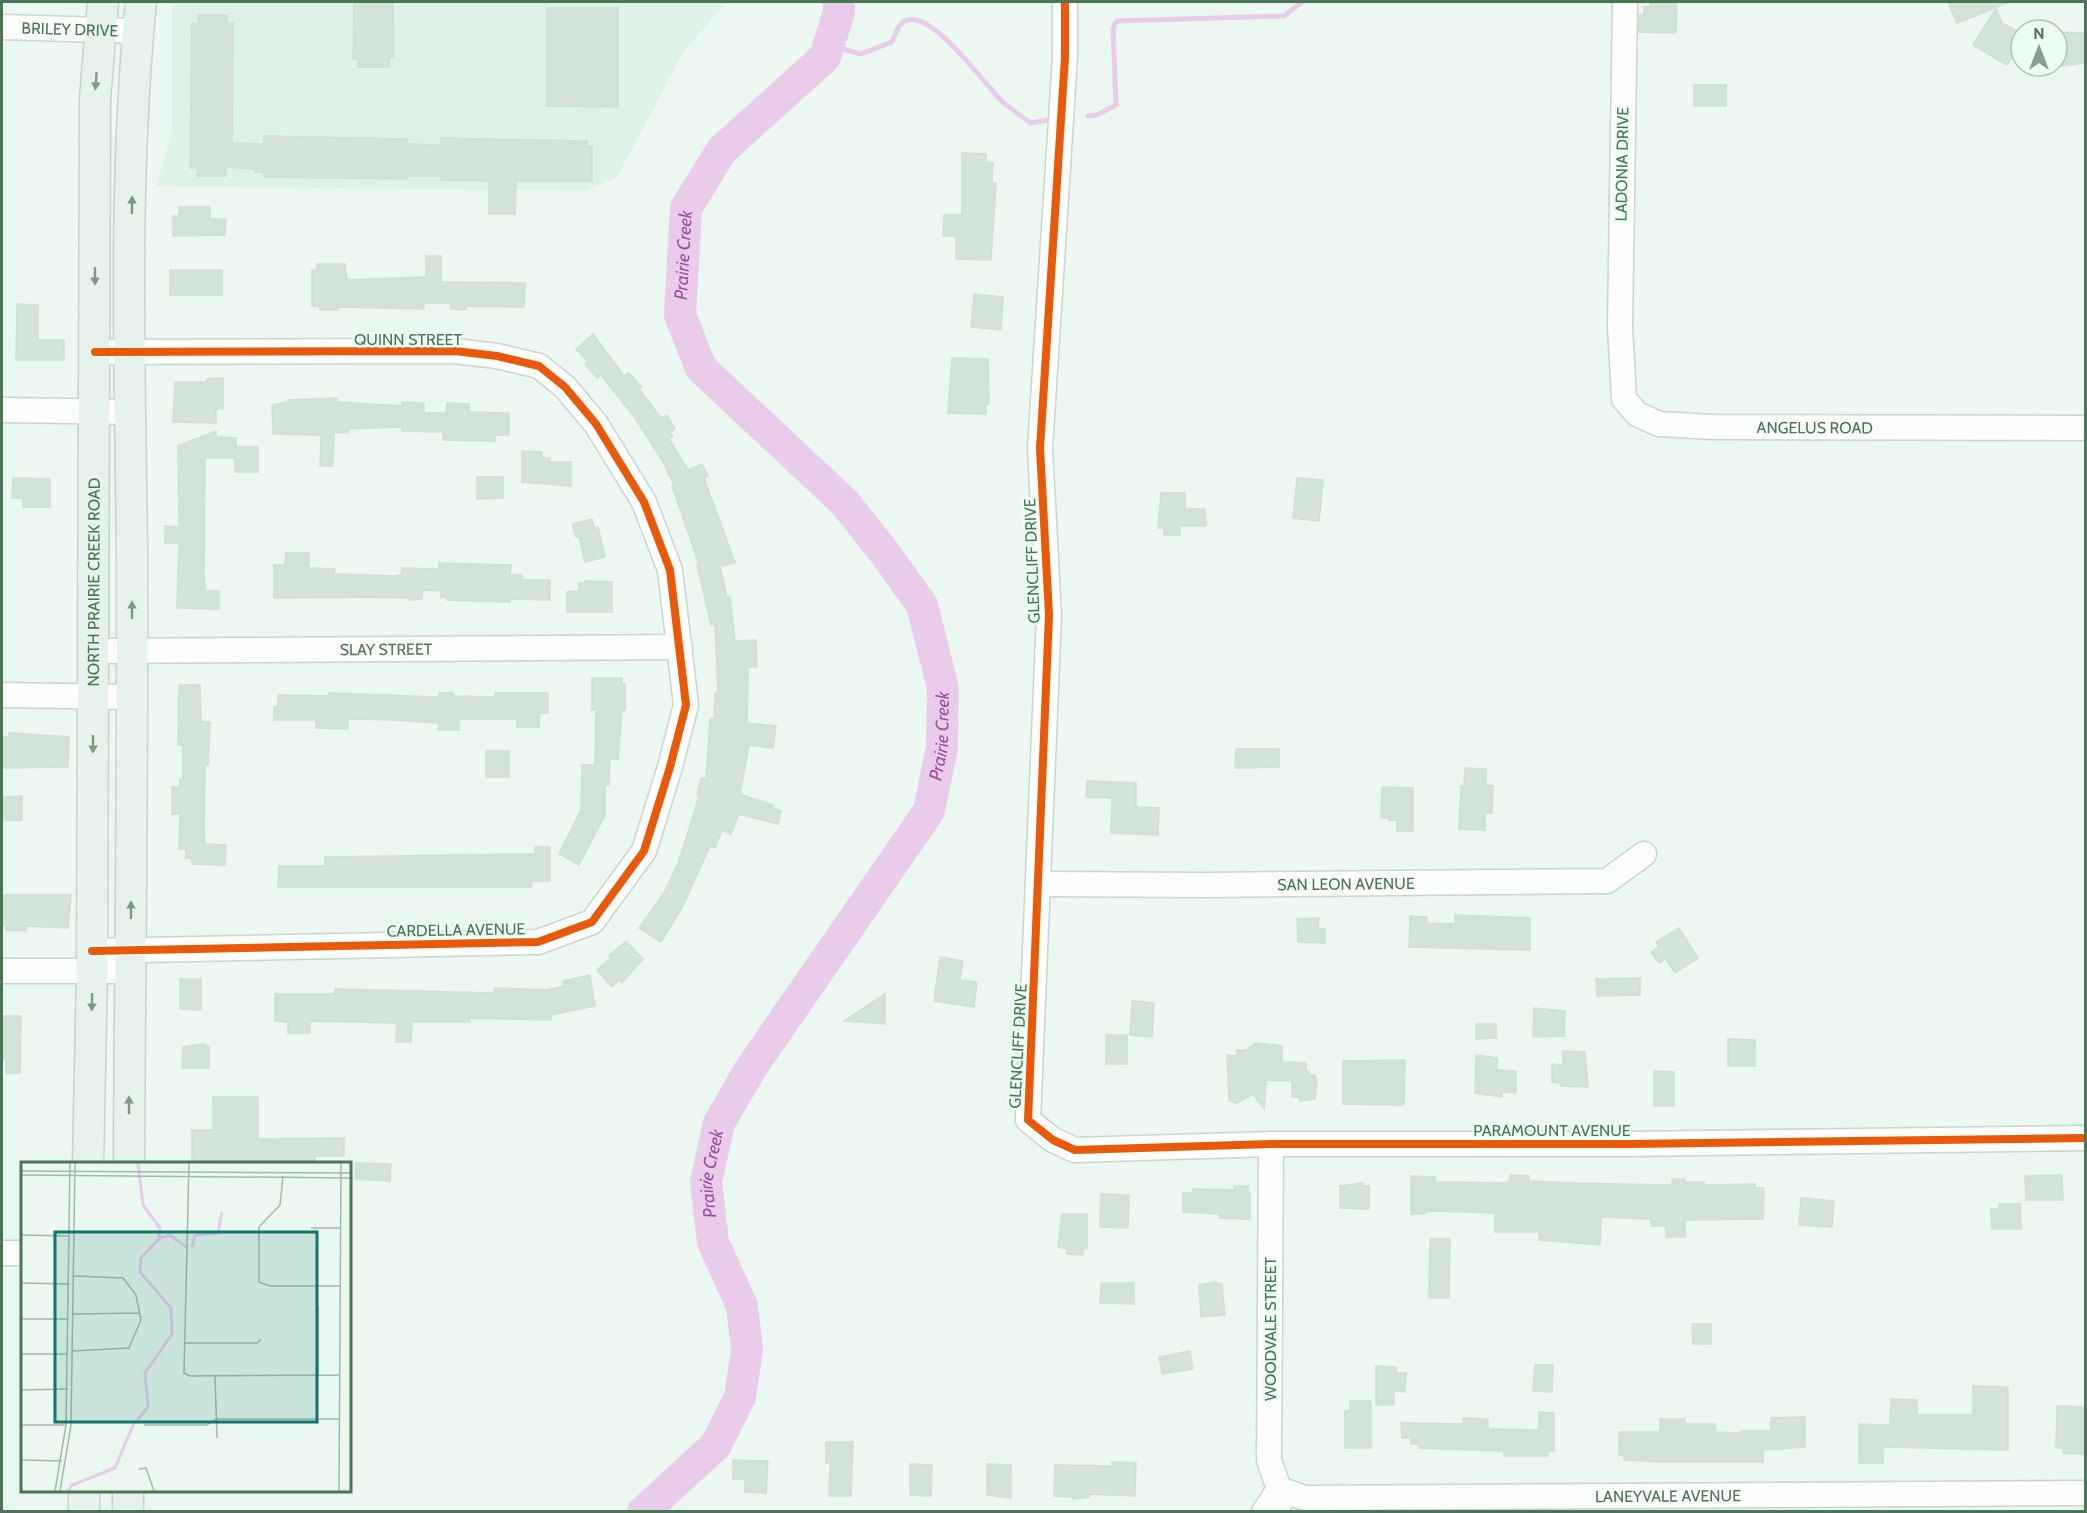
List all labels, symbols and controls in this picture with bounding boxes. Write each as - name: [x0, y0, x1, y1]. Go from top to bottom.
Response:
- street label: BRILEY DRIVE: [21, 18, 119, 40]
- north arrow: [2009, 18, 2069, 78]
- text: N: [2033, 24, 2045, 43]
- one-way arrow: [91, 71, 101, 90]
- street label: LADONIA DRIVE: [1612, 106, 1633, 221]
- one-way arrow: [127, 196, 137, 215]
- water label: Prairie Creek: [670, 208, 697, 301]
- one-way arrow: [90, 266, 100, 285]
- street label: QUINN STREET: [354, 330, 462, 349]
- street label: ANGELUS ROAD: [1757, 418, 1873, 437]
- street label: NORTH PRAIRIE CREEK ROAD: [83, 478, 103, 686]
- street label: GLENCLIFF DRIVE: [1020, 498, 1044, 624]
- one-way arrow: [127, 601, 137, 620]
- street label: SLAY STREET: [340, 639, 433, 659]
- water label: Prairie Creek: [924, 690, 954, 783]
- one-way arrow: [88, 734, 98, 753]
- street label: SAN LEON AVENUE: [1277, 873, 1415, 894]
- one-way arrow: [126, 901, 136, 920]
- street label: CARDELLA AVENUE: [386, 919, 526, 941]
- street label: GLENCLIFF DRIVE: [1005, 983, 1031, 1109]
- one-way arrow: [87, 992, 96, 1011]
- one-way arrow: [124, 1096, 134, 1115]
- street label: PARAMOUNT AVENUE: [1473, 1121, 1631, 1140]
- water label: Prairie Creek: [695, 1126, 729, 1219]
- inset map: [21, 1162, 351, 1492]
- street label: WOODVALE STREET: [1261, 1256, 1280, 1401]
- street label: LANEYVALE AVENUE: [1595, 1486, 1741, 1506]

